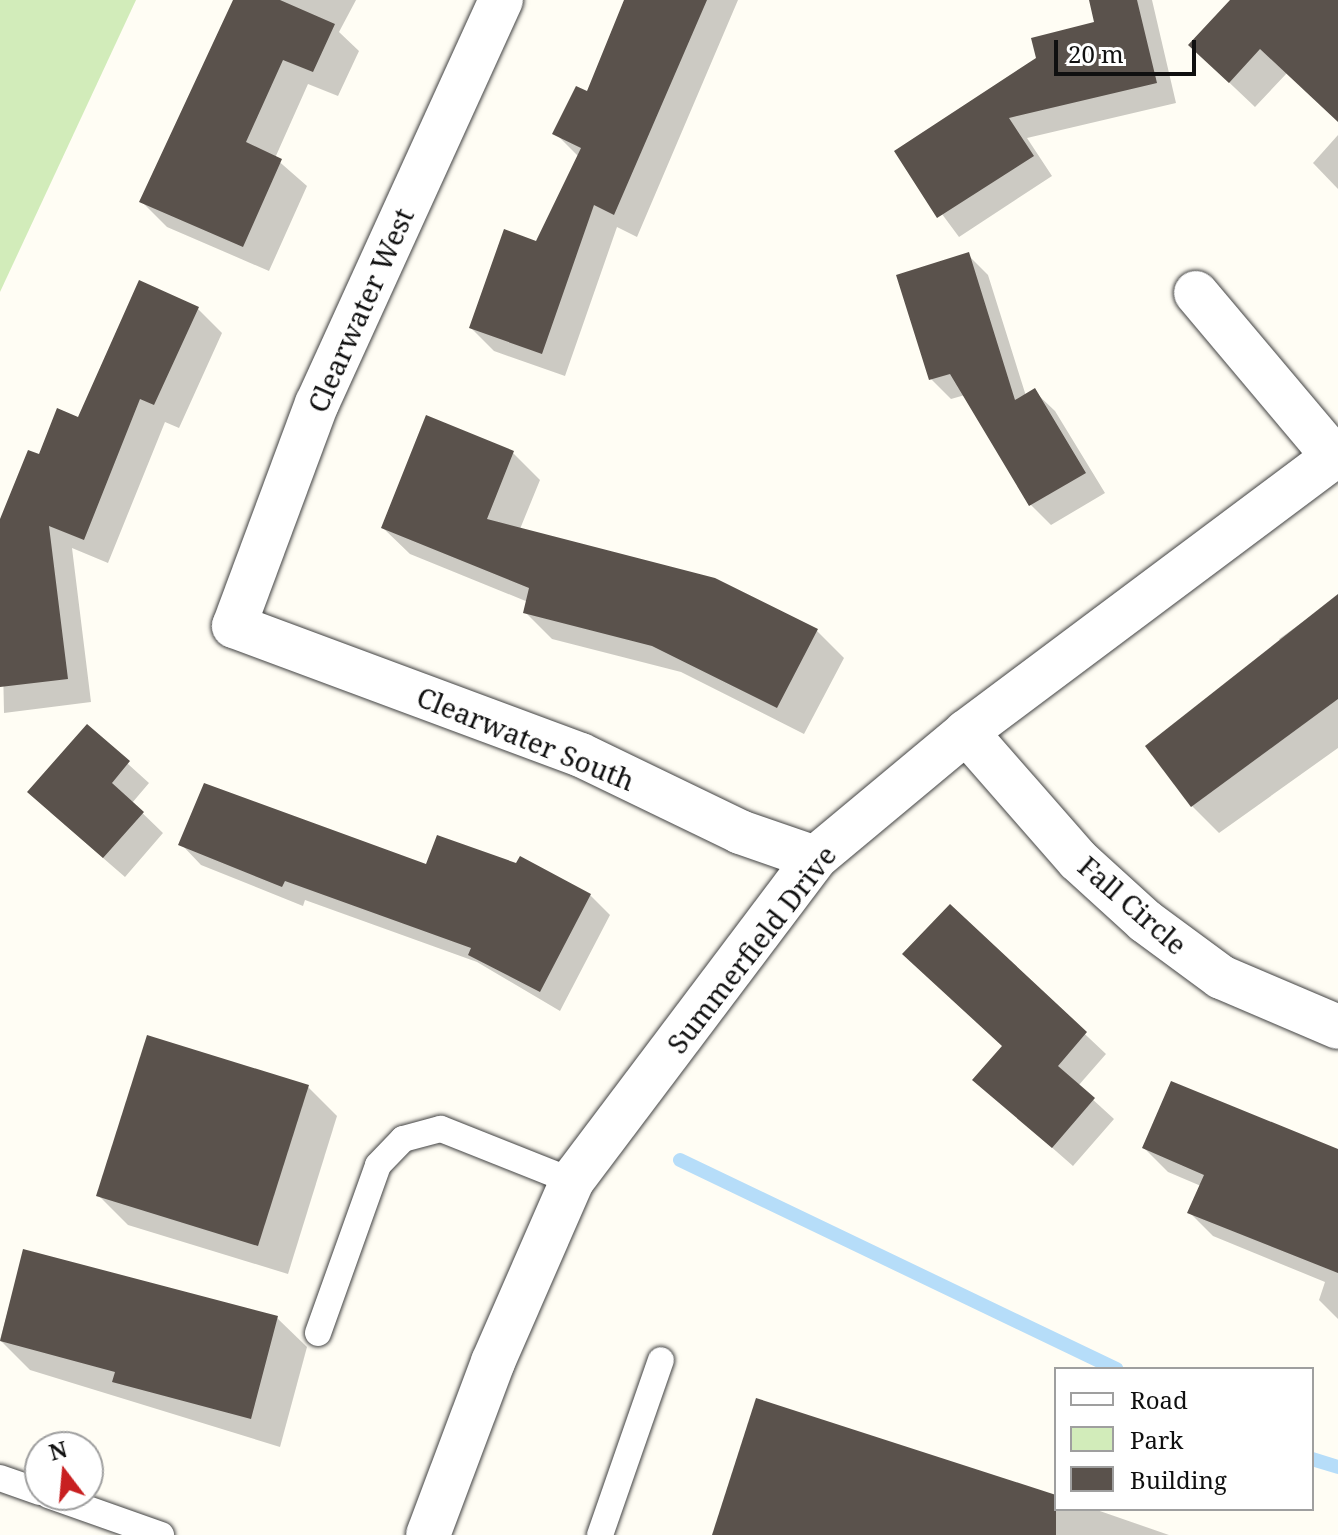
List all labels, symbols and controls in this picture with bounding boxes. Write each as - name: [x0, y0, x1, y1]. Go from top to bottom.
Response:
- scale bar: [1058, 24, 1200, 74]
- text: 20 m: [1068, 37, 1124, 70]
- street label: Clearwater West: [300, 203, 420, 417]
- street label: Clearwater South: [412, 679, 640, 797]
- street label: Summerfield Drive: [659, 838, 843, 1060]
- street label: Fall Circle: [1072, 849, 1194, 961]
- legend: [1054, 1367, 1314, 1511]
- text: Road: [1130, 1383, 1188, 1416]
- text: Park: [1130, 1423, 1183, 1456]
- north arrow: [24, 1431, 104, 1511]
- text: N: [45, 1433, 70, 1467]
- text: Building: [1130, 1463, 1227, 1496]

